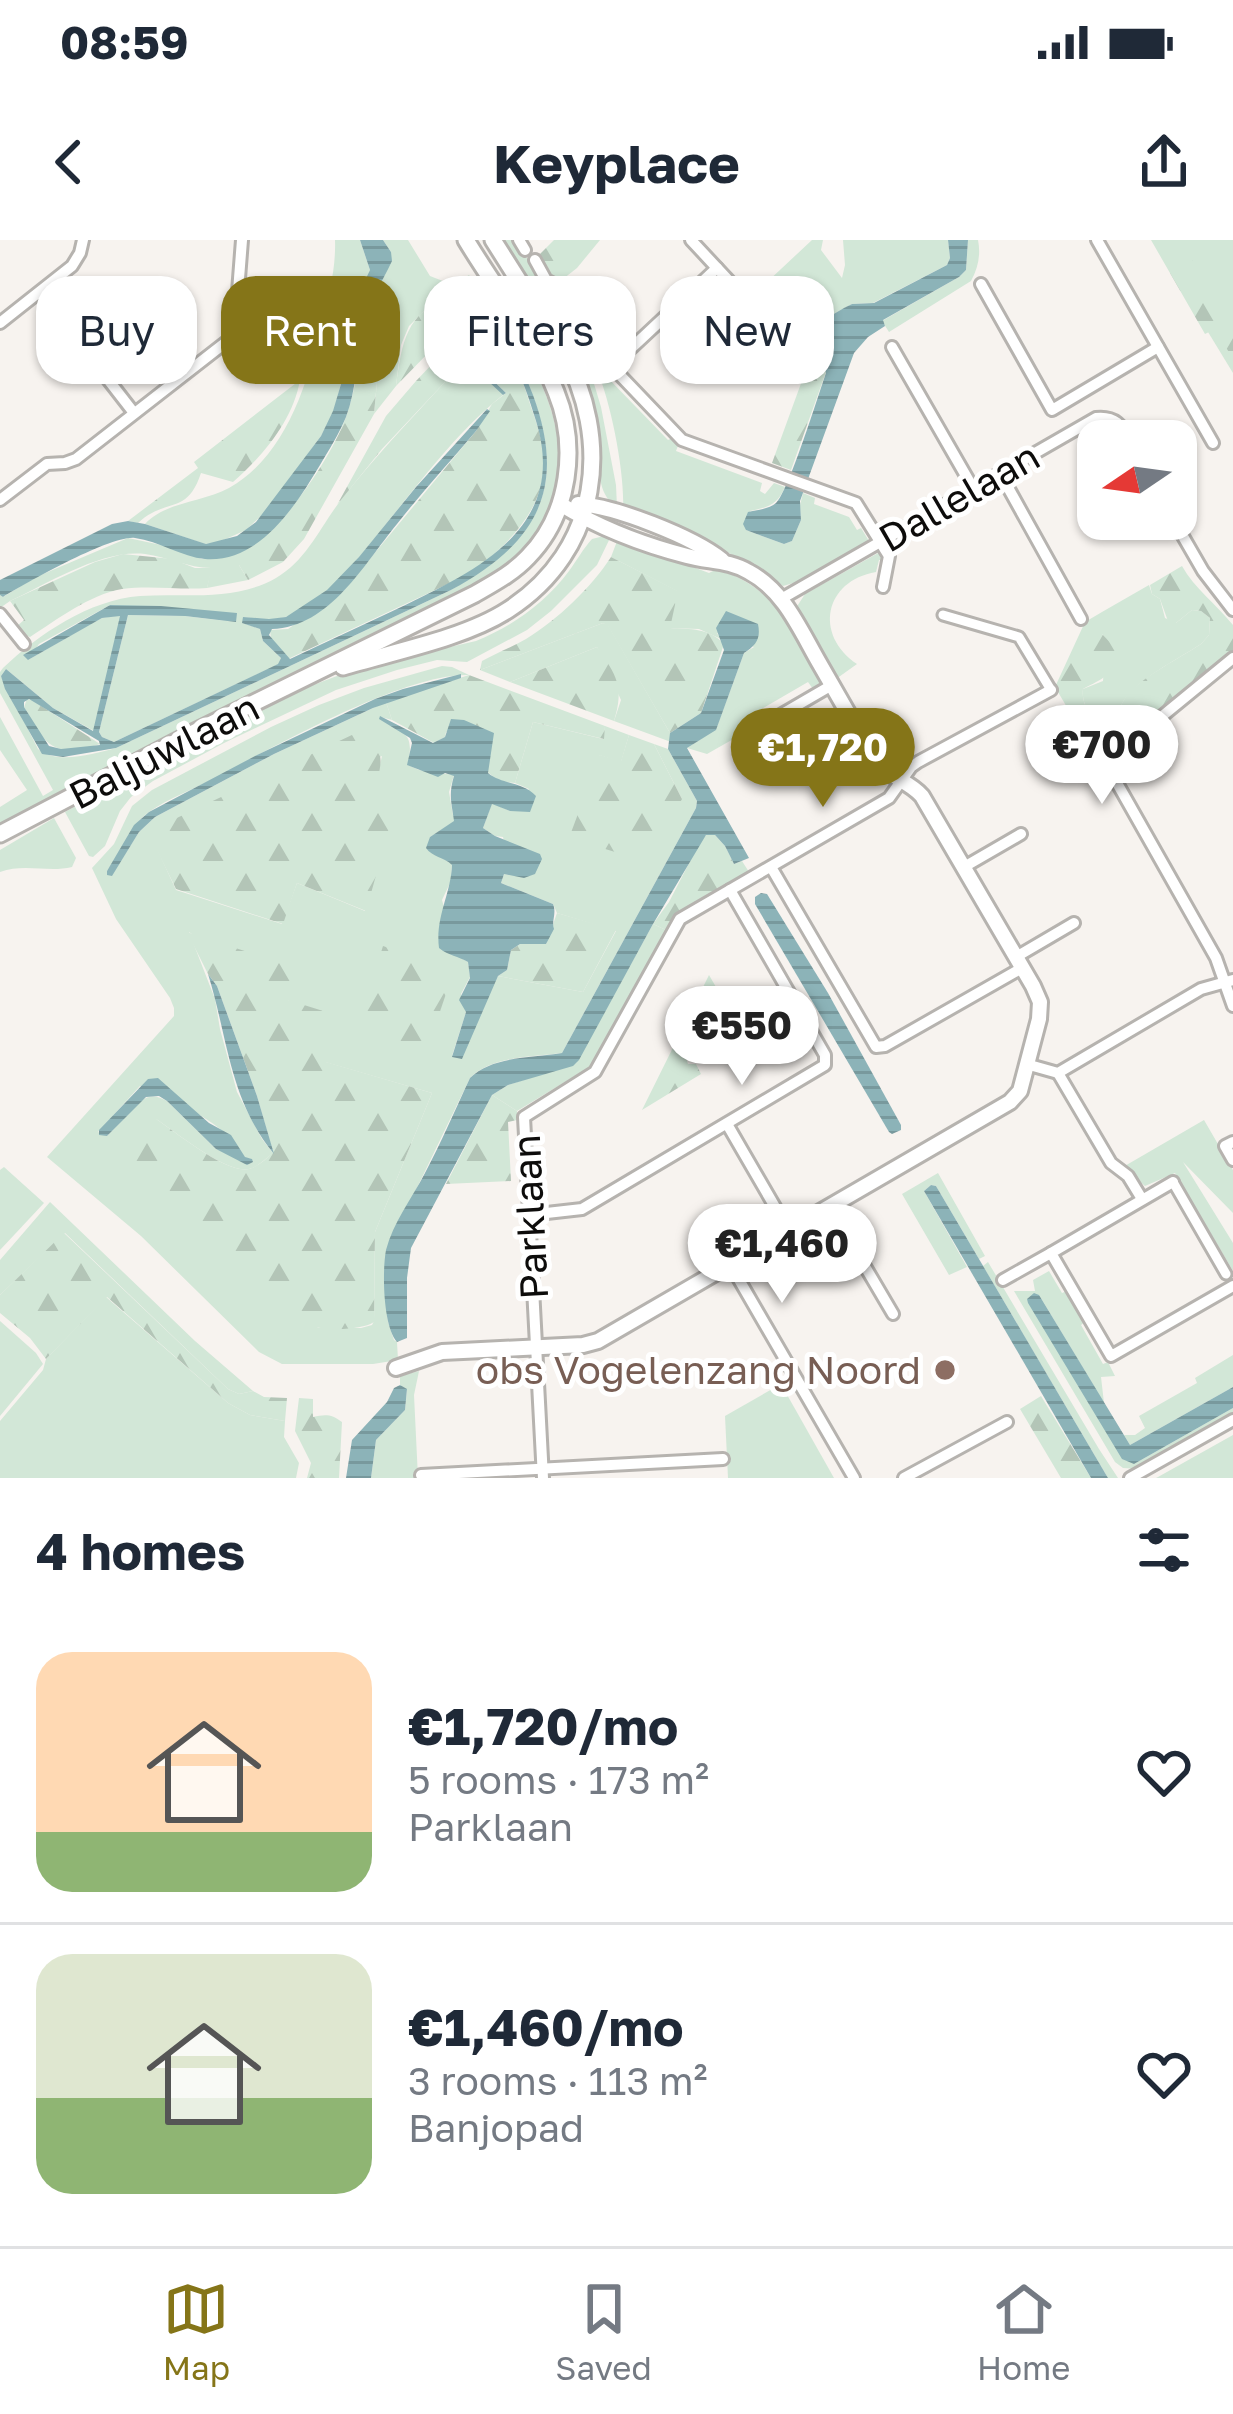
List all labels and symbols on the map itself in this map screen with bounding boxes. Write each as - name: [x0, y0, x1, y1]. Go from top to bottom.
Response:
- north arrow: [1077, 420, 1197, 540]
- street label: Dallelaan: [870, 432, 1047, 561]
- street label: Baljuwlaan: [61, 683, 267, 818]
- pin: €700: [1031, 705, 1173, 807]
- pin: €1,720: [725, 708, 921, 810]
- pin: €550: [671, 986, 813, 1088]
- street label: Parklaan: [502, 1133, 557, 1301]
- pin: €1,460: [684, 1204, 880, 1306]
- place label: obs Vogelenzang Noord: [476, 1346, 921, 1393]
- marker: obs Vogelenzang Noord: [932, 1357, 958, 1383]

